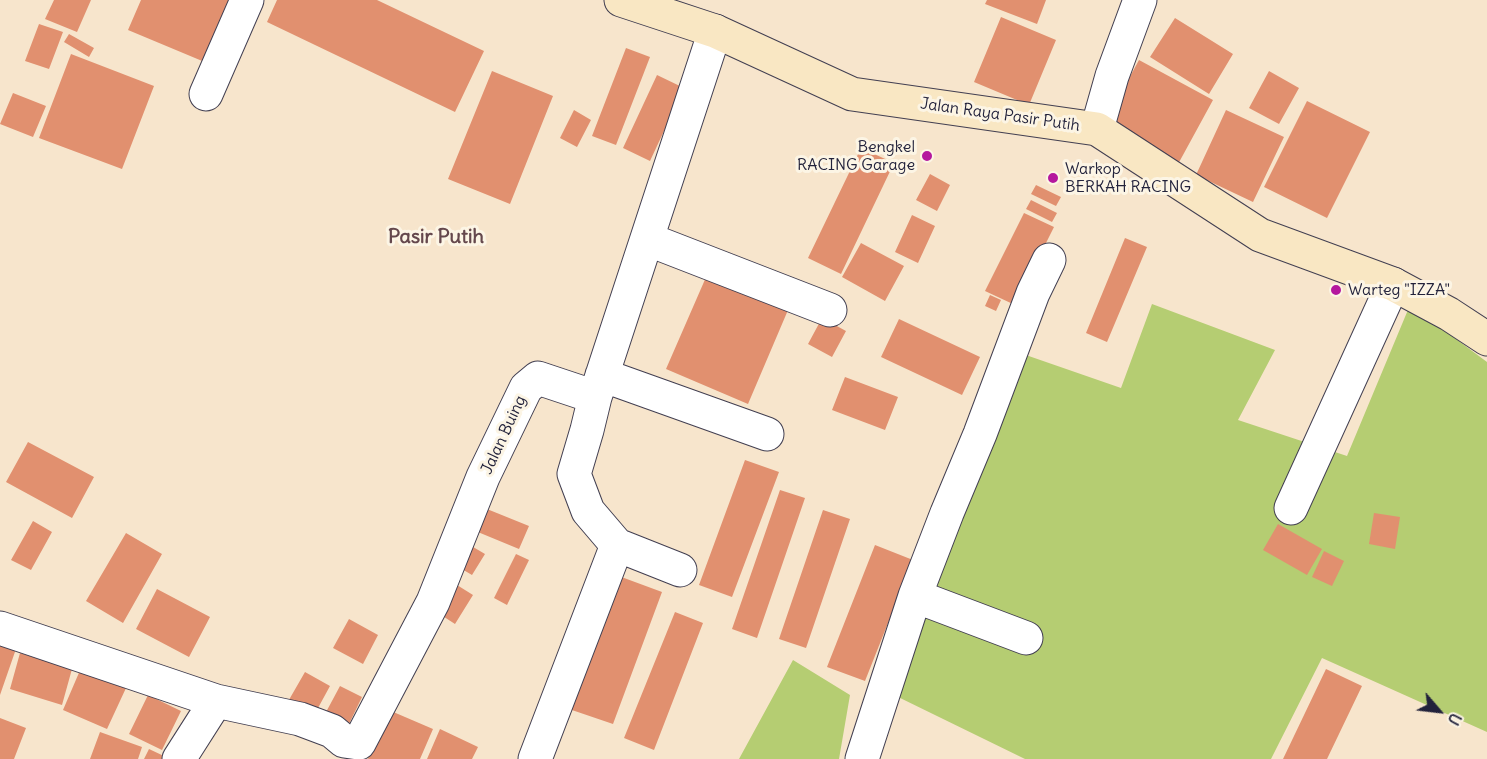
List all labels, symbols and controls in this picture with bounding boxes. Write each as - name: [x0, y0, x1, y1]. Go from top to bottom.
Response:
- street label: Jalan Raya Pasir Putih: [919, 94, 1081, 136]
- place label: Bengkel RACING Garage: [797, 137, 915, 175]
- marker: Bengkel RACING Garage: [920, 149, 934, 163]
- place label: Warkop BERKAH RACING: [1065, 159, 1191, 197]
- marker: Warkop BERKAH RACING: [1046, 171, 1060, 185]
- district label: Pasir Putih: [388, 225, 484, 249]
- place label: Warteg "IZZA": [1348, 280, 1450, 300]
- marker: Warteg "IZZA": [1329, 283, 1343, 297]
- street label: Jalan Buing: [477, 393, 531, 477]
- north arrow: [1409, 681, 1469, 741]
- text: U: [1443, 710, 1466, 729]

